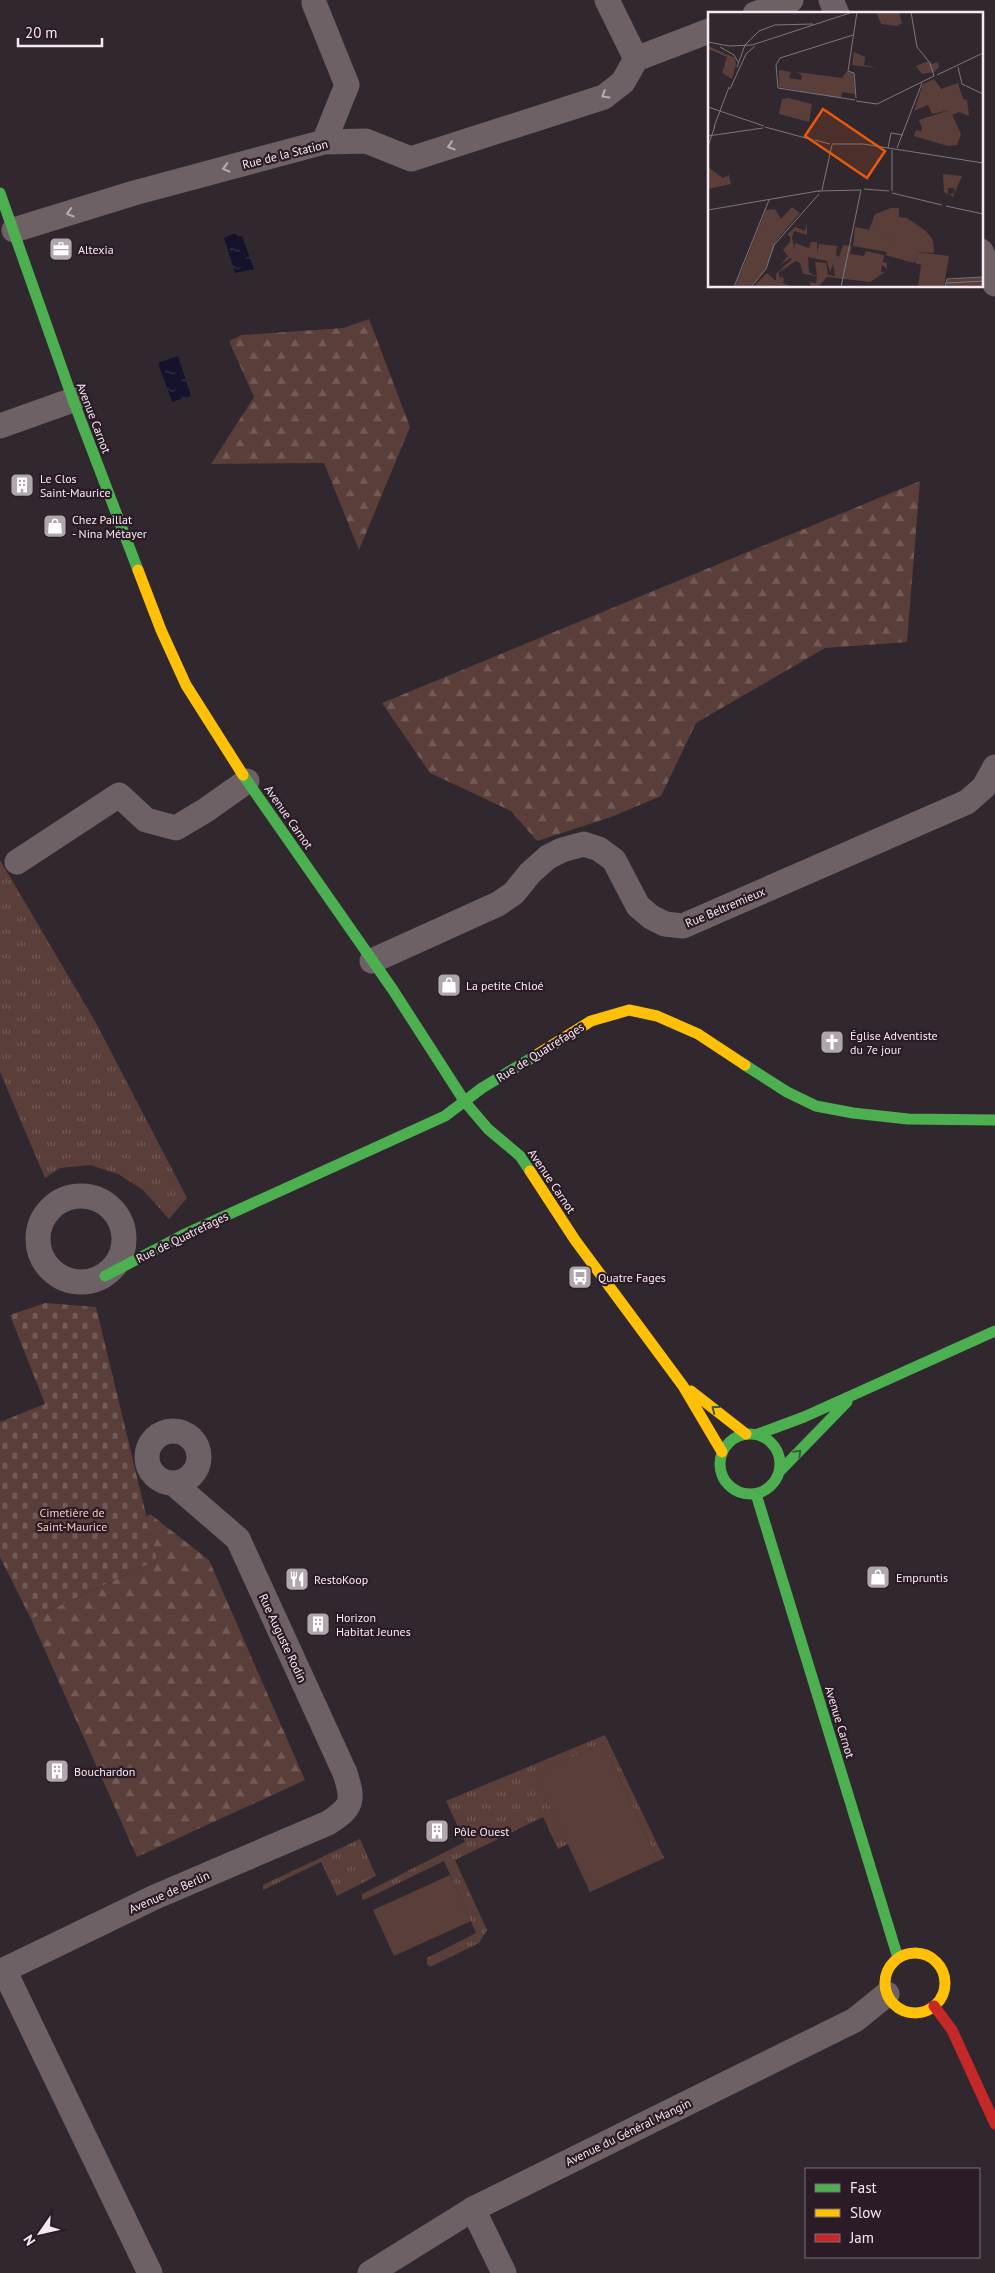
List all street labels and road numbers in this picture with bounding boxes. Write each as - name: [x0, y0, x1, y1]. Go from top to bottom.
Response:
- street label: Rue de la Station: [241, 136, 329, 172]
- street label: Avenue Carnot: [74, 381, 114, 455]
- street label: Avenue Carnot: [262, 782, 316, 852]
- street label: Rue Beltremieux: [683, 883, 767, 931]
- street label: Rue de Quatrefages: [493, 1019, 587, 1085]
- street label: Avenue Carnot: [525, 1146, 579, 1216]
- street label: Rue de Quatrefages: [133, 1208, 231, 1266]
- street label: Rue Auguste Rodin: [256, 1591, 310, 1685]
- street label: Avenue Carnot: [822, 1684, 858, 1760]
- street label: Avenue de Berlin: [126, 1867, 212, 1917]
- street label: Avenue du Général Mangin: [563, 2095, 693, 2169]

